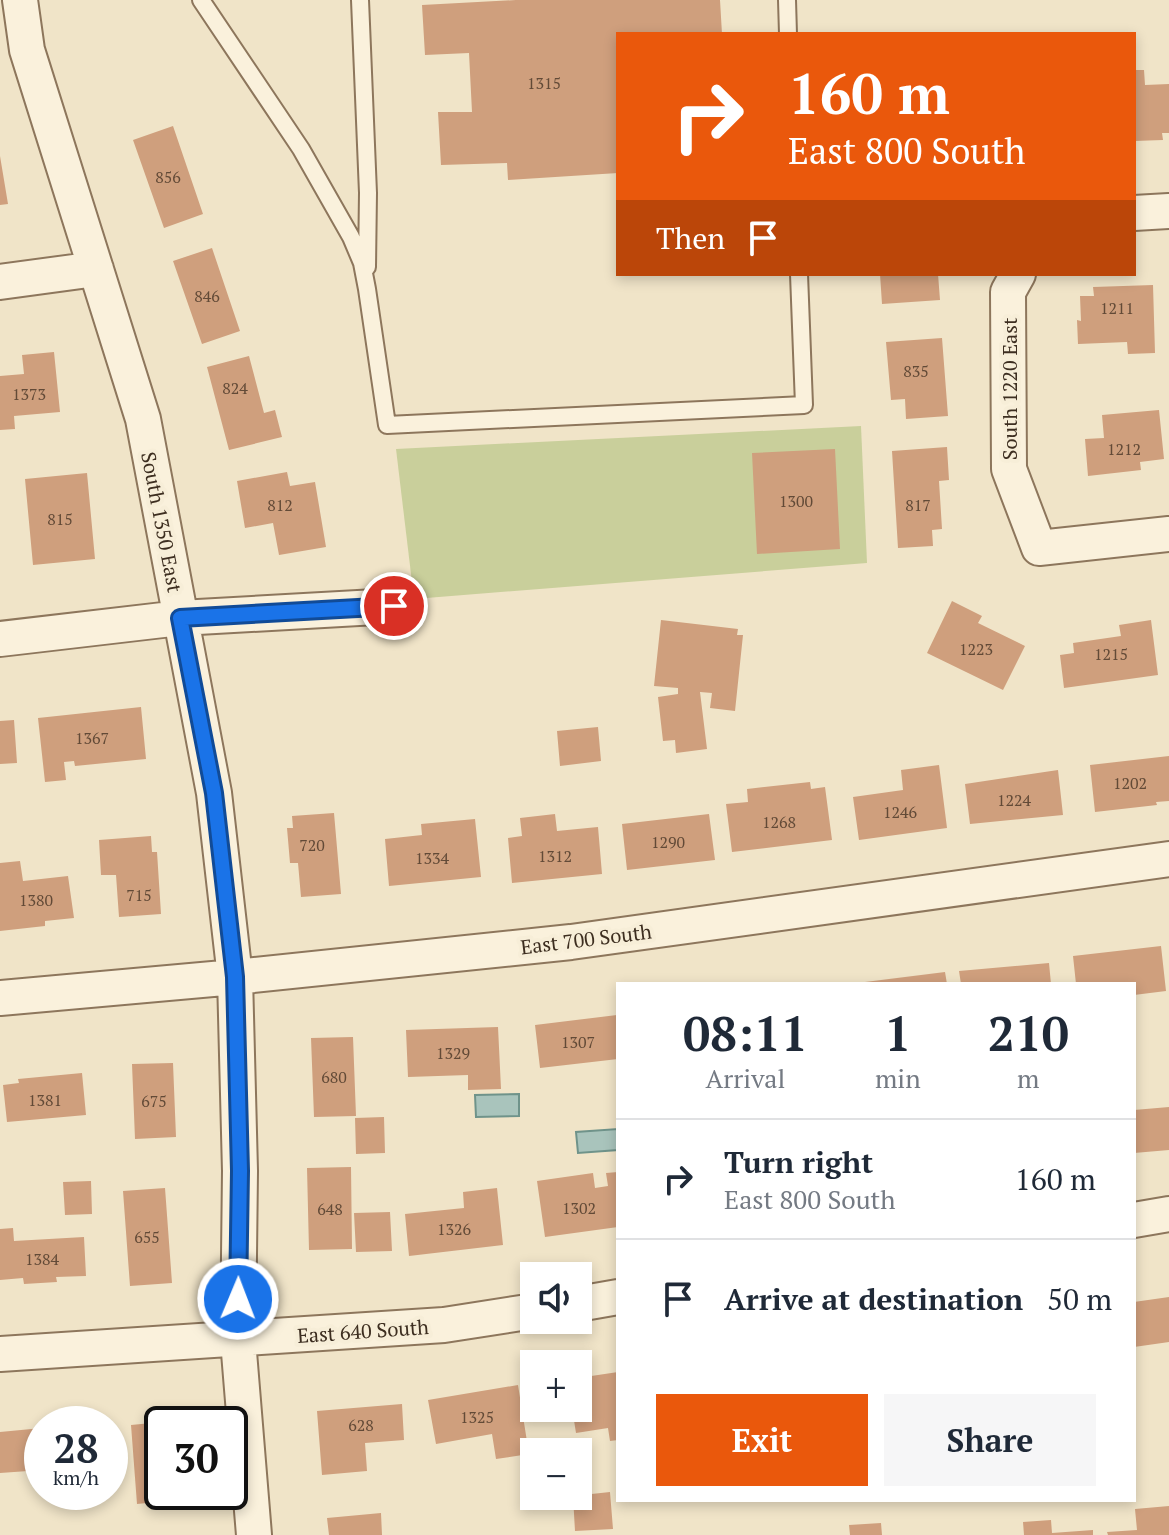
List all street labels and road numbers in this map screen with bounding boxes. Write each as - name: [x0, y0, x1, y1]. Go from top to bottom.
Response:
- street label: South 1220 East: [996, 317, 1023, 460]
- street label: South 1350 East: [135, 449, 189, 595]
- street label: East 700 South: [519, 918, 653, 960]
- street label: East 640 South: [296, 1313, 430, 1349]

